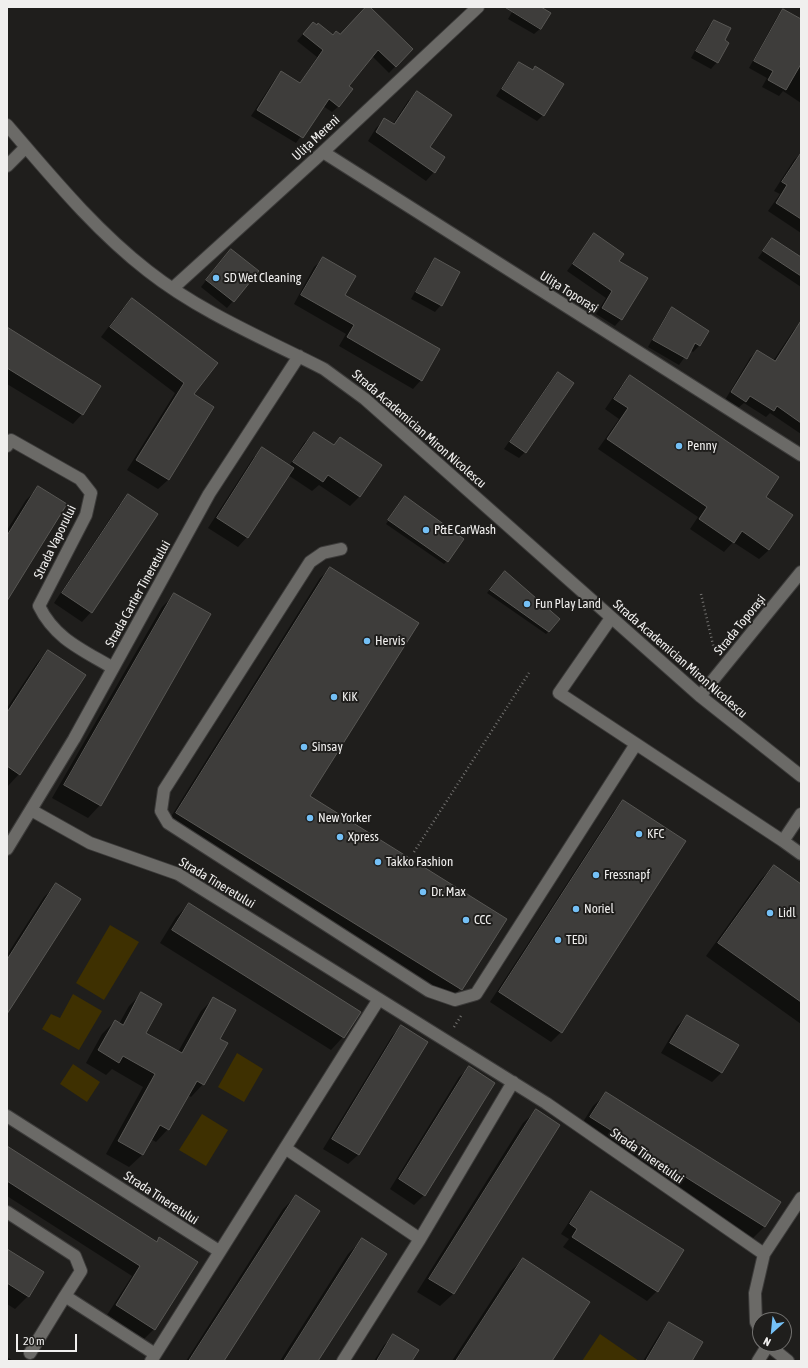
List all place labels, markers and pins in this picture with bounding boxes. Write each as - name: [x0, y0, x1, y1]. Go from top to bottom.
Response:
- place label: SD Wet Cleaning: [224, 270, 301, 286]
- marker: SD Wet Cleaning: [211, 273, 221, 283]
- place label: Penny: [687, 438, 717, 454]
- marker: Penny: [674, 441, 684, 451]
- place label: P&E CarWash: [434, 522, 496, 538]
- marker: P&E CarWash: [421, 525, 431, 535]
- place label: Fun Play Land: [535, 596, 601, 612]
- marker: Fun Play Land: [522, 599, 532, 609]
- place label: Hervis: [375, 633, 405, 649]
- marker: Hervis: [362, 636, 372, 646]
- place label: KiK: [342, 689, 358, 705]
- marker: KiK: [329, 692, 339, 702]
- place label: Sinsay: [312, 739, 343, 755]
- marker: Sinsay: [299, 742, 309, 752]
- place label: New Yorker: [318, 810, 371, 826]
- marker: New Yorker: [305, 813, 315, 823]
- place label: KFC: [647, 826, 664, 842]
- place label: Xpress: [348, 829, 379, 845]
- marker: KFC: [634, 829, 644, 839]
- marker: Xpress: [335, 832, 345, 842]
- place label: Takko Fashion: [386, 854, 453, 870]
- marker: Takko Fashion: [373, 857, 383, 867]
- place label: Fressnapf: [604, 867, 650, 883]
- marker: Fressnapf: [591, 870, 601, 880]
- place label: Dr. Max: [431, 884, 466, 900]
- marker: Dr. Max: [418, 887, 428, 897]
- place label: Noriel: [584, 901, 614, 917]
- marker: Noriel: [571, 904, 581, 914]
- place label: Lidl: [778, 905, 796, 921]
- marker: Lidl: [765, 908, 775, 918]
- place label: CCC: [474, 912, 491, 928]
- marker: CCC: [461, 915, 471, 925]
- place label: TEDi: [566, 932, 588, 948]
- marker: TEDi: [553, 935, 563, 945]

